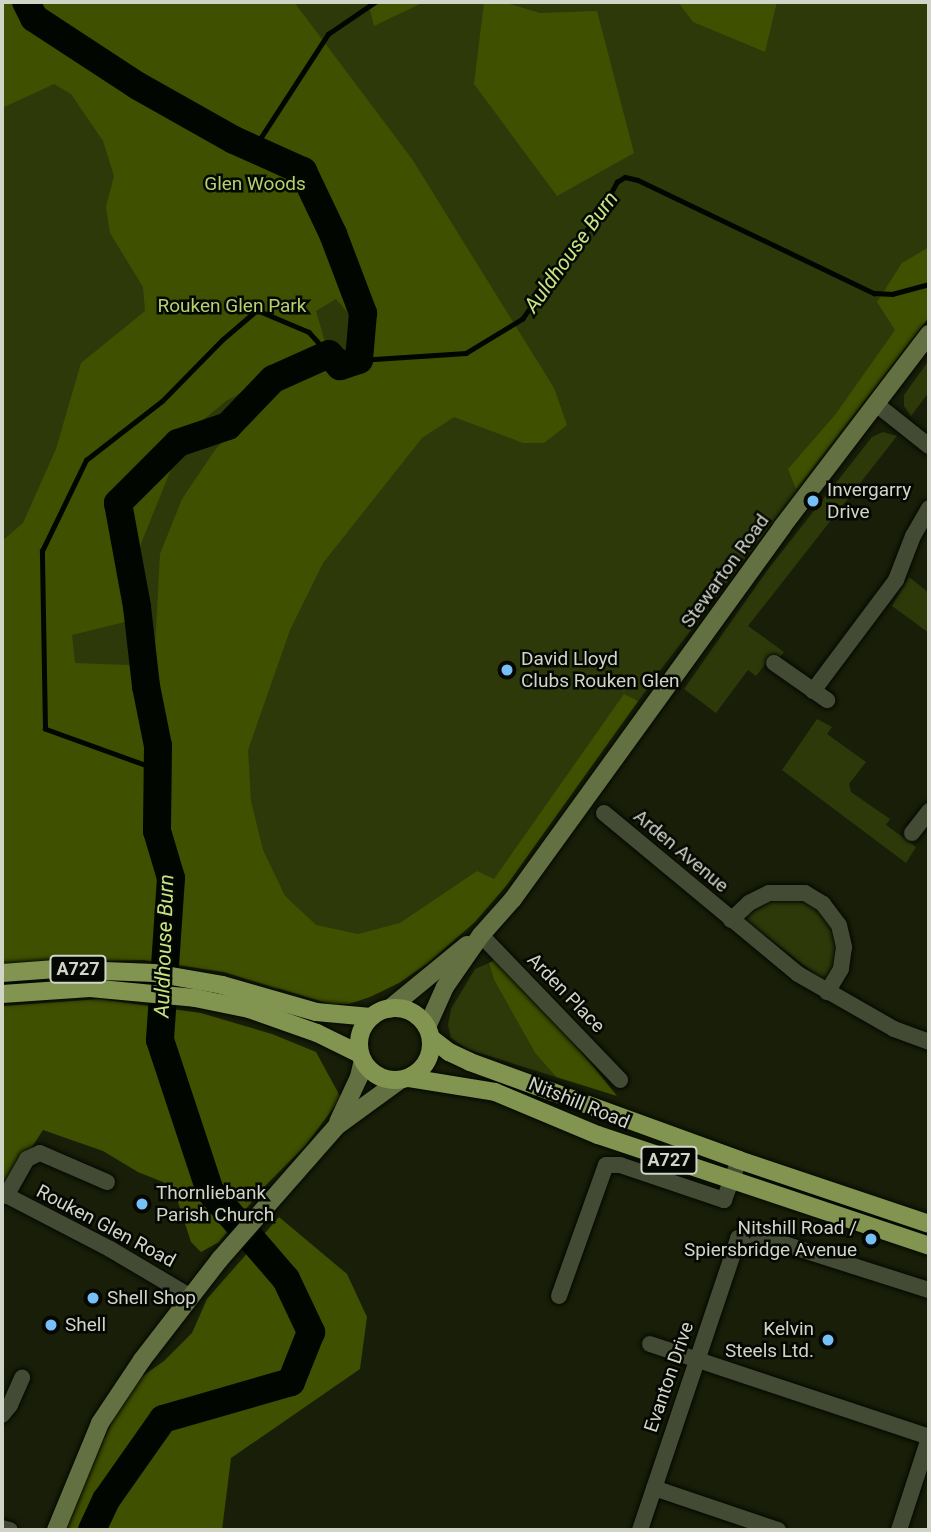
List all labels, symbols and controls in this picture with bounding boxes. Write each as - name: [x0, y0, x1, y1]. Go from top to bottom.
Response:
- park label: Glen Woods: [204, 173, 306, 195]
- water label: Auldhouse Burn: [519, 187, 623, 317]
- park label: Rouken Glen Park: [158, 295, 306, 317]
- place label: Invergarry Drive: [827, 479, 911, 523]
- marker: Invergarry Drive: [805, 493, 821, 509]
- street label: Stewarton Road: [676, 510, 774, 632]
- place label: David Lloyd Clubs Rouken Glen: [521, 648, 680, 692]
- marker: David Lloyd Clubs Rouken Glen: [499, 662, 515, 678]
- street label: Arden Avenue: [629, 805, 733, 897]
- water label: Auldhouse Burn: [149, 874, 179, 1018]
- street label: Arden Place: [523, 949, 609, 1037]
- road number: A727: [48, 954, 108, 984]
- street label: Nitshill Road: [525, 1072, 633, 1134]
- road number: A727: [639, 1146, 699, 1175]
- street label: Rouken Glen Road: [33, 1180, 179, 1272]
- place label: Thornliebank Parish Church: [156, 1182, 274, 1226]
- marker: Thornliebank Parish Church: [134, 1196, 150, 1212]
- place label: Nitshill Road / Spiersbridge Avenue: [684, 1217, 857, 1261]
- marker: Nitshill Road / Spiersbridge Avenue: [863, 1231, 879, 1247]
- place label: Shell Shop: [107, 1287, 196, 1309]
- marker: Shell Shop: [85, 1290, 101, 1306]
- place label: Shell: [65, 1314, 106, 1336]
- marker: Shell: [43, 1317, 59, 1333]
- place label: Kelvin Steels Ltd.: [725, 1318, 814, 1362]
- street label: Evanton Drive: [639, 1319, 699, 1435]
- marker: Kelvin Steels Ltd.: [820, 1332, 836, 1348]

